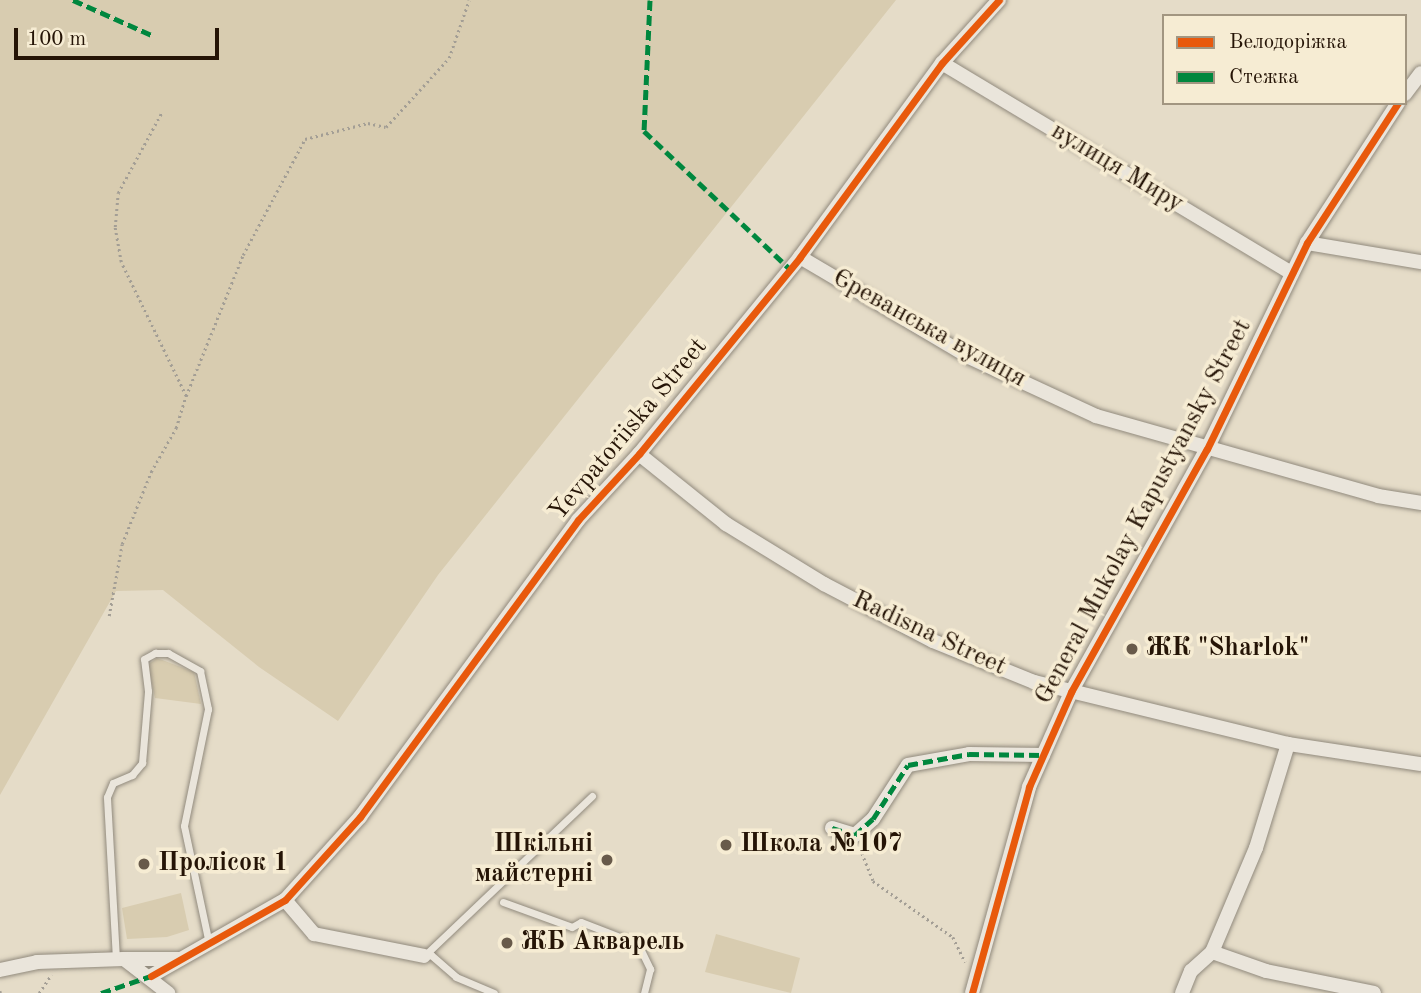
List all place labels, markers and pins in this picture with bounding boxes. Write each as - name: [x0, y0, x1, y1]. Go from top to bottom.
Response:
- place label: ЖК "Sharlok": [1146, 633, 1309, 665]
- marker: ЖК "Sharlok": [1124, 641, 1140, 657]
- place label: Шкільні майстерні: [475, 829, 593, 890]
- place label: Школа №107: [740, 829, 903, 861]
- marker: Школа №107: [718, 837, 734, 853]
- place label: Пролісок 1: [158, 848, 288, 880]
- marker: Шкільні майстерні: [599, 852, 615, 868]
- marker: Пролісок 1: [136, 856, 152, 872]
- place label: ЖБ Акварель: [521, 927, 684, 959]
- marker: ЖБ Акварель: [499, 935, 515, 951]

